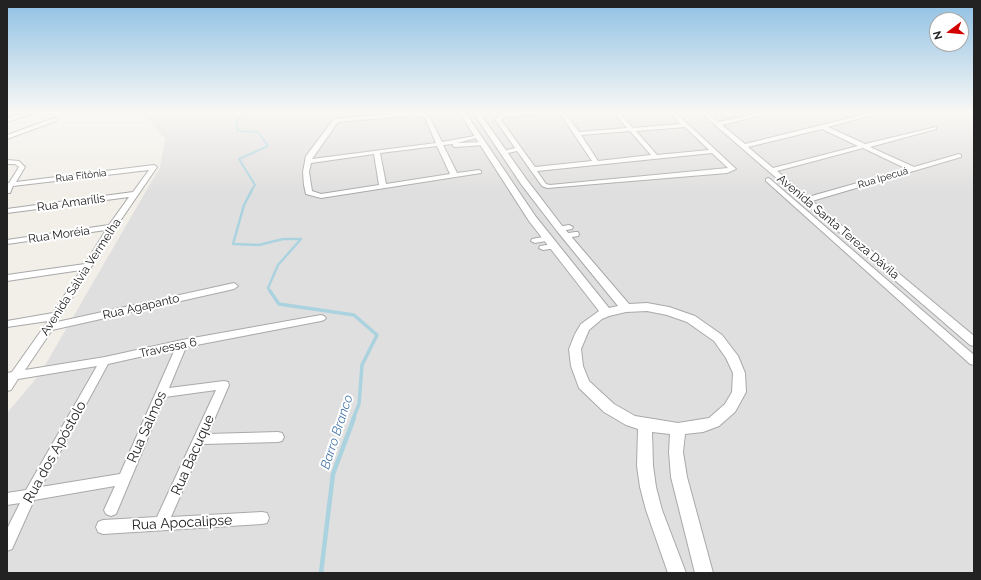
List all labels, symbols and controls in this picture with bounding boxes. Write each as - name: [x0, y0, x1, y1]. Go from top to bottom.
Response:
- north arrow: [929, 12, 969, 52]
- text: N: [931, 29, 945, 41]
- street label: Rua Ipecuá: [856, 165, 910, 191]
- street label: Rua Fitônia: [55, 167, 107, 185]
- street label: Avenida Santa Tereza Dávila: [774, 172, 902, 282]
- street label: Rua Amarílis: [36, 191, 106, 215]
- street label: Avenida Sálvia Vermelha: [38, 216, 124, 338]
- street label: Rua Moréia: [27, 224, 91, 246]
- street label: Rua Agapanto: [101, 291, 181, 323]
- street label: Travessa 6: [138, 335, 198, 361]
- street label: Rua Salmos: [124, 389, 170, 465]
- water label: Barro Branco: [318, 393, 356, 471]
- street label: Rua dos Apóstolo: [20, 398, 90, 506]
- street label: Rua Bacuque: [168, 412, 218, 498]
- street label: Rua Apocalipse: [131, 512, 233, 534]

